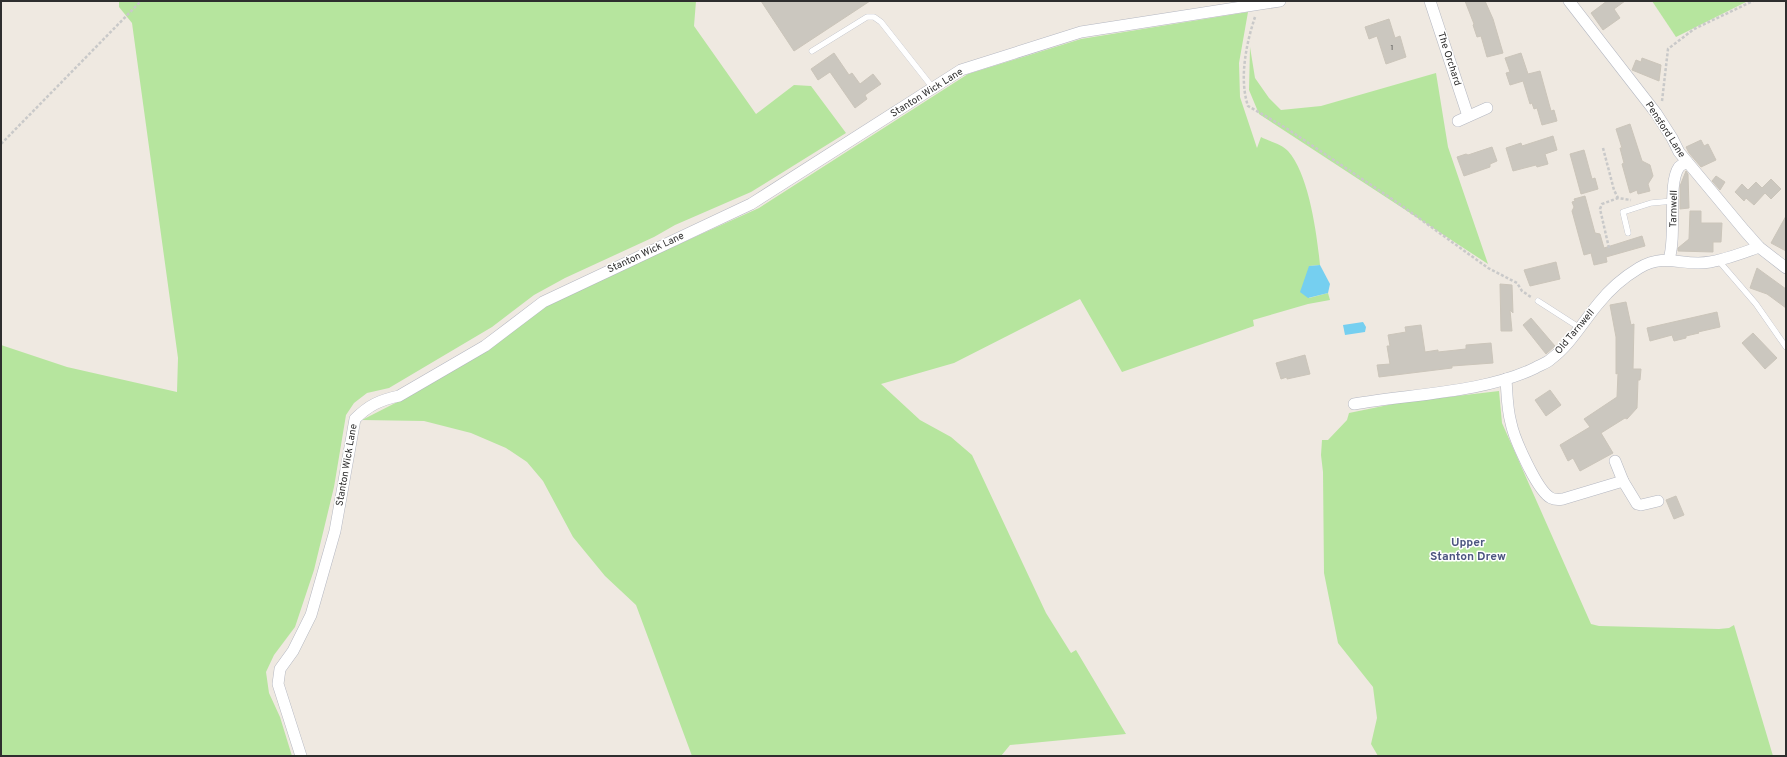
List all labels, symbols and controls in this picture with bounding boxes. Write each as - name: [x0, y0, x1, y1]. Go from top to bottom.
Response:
- street label: The Orchard: [1434, 31, 1464, 87]
- house number: 1: [1391, 43, 1393, 53]
- street label: Stanton Wick Lane: [888, 65, 966, 121]
- street label: Pensford Lane: [1642, 99, 1688, 161]
- street label: Tarnwell: [1667, 190, 1681, 228]
- street label: Stanton Wick Lane: [606, 230, 686, 276]
- street label: Old Tarnwell: [1552, 307, 1598, 357]
- street label: Stanton Wick Lane: [333, 423, 361, 507]
- district label: Upper Stanton Drew: [1430, 535, 1506, 565]

